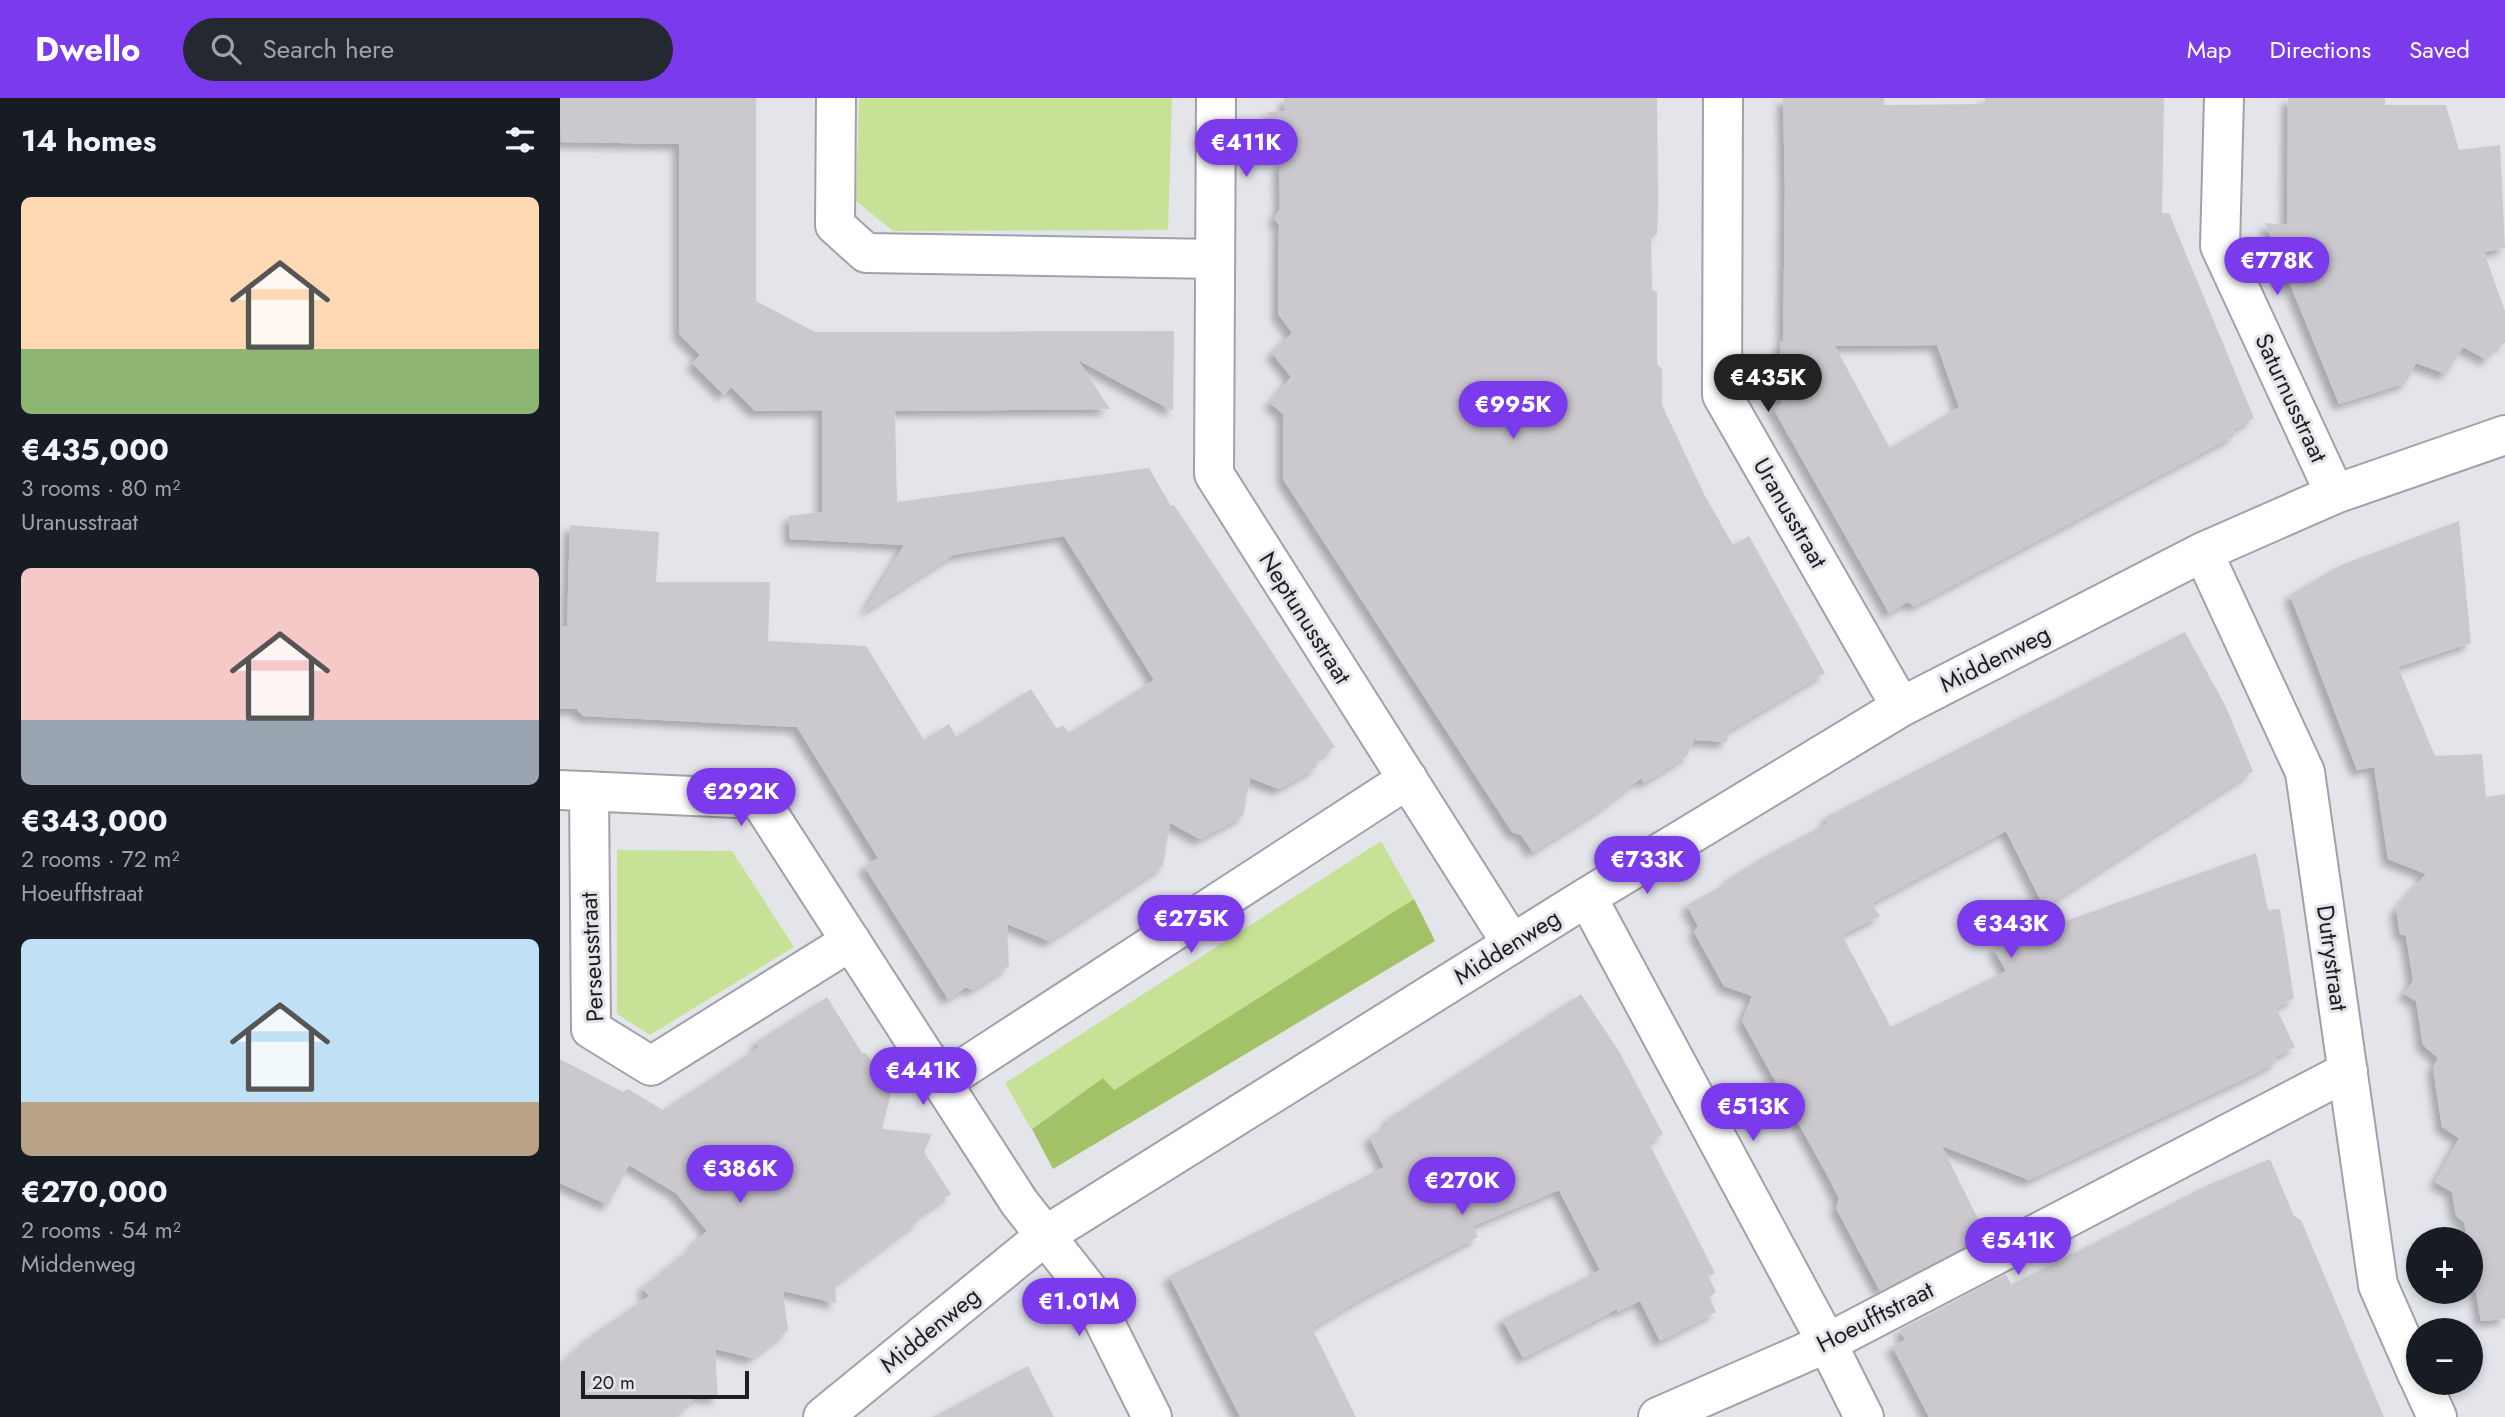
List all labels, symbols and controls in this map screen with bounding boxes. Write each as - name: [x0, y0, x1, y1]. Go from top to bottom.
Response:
- search box: [183, 18, 673, 81]
- text: Dwello: [35, 26, 141, 73]
- icon: search: [207, 30, 245, 68]
- text: Search here: [263, 30, 394, 68]
- text: Map: [2187, 32, 2232, 67]
- text: Directions: [2270, 32, 2371, 67]
- text: Saved: [2409, 32, 2470, 67]
- text: 14 homes: [21, 119, 156, 162]
- pin: €411K: [1197, 120, 1295, 179]
- icon: filters: [501, 121, 539, 159]
- text: €411K: [1211, 125, 1281, 159]
- pin: €778K: [2228, 238, 2326, 297]
- icon: home: [217, 242, 343, 368]
- text: €778K: [2240, 243, 2314, 277]
- street label: Saturnusstraat: [2246, 328, 2337, 468]
- pin: €435K: [1719, 354, 1817, 414]
- text: €435K: [1730, 360, 1806, 394]
- pin: €995K: [1464, 382, 1562, 441]
- text: €995K: [1475, 387, 1551, 421]
- text: €435,000: [21, 428, 169, 471]
- street label: Uranusstraat: [1745, 451, 1836, 575]
- text: 3 rooms · 80 m²: [21, 471, 180, 505]
- text: Uranusstraat: [21, 505, 138, 539]
- street label: Neptunusstraat: [1251, 545, 1360, 691]
- icon: home: [217, 613, 343, 739]
- street label: Middenweg: [1933, 616, 2056, 701]
- pin: €292K: [692, 768, 790, 828]
- text: €292K: [703, 774, 779, 808]
- text: €343,000: [21, 799, 168, 842]
- pin: €733K: [1598, 836, 1696, 896]
- text: 2 rooms · 72 m²: [21, 842, 180, 876]
- text: €733K: [1610, 842, 1684, 876]
- text: Hoeufftstraat: [21, 876, 143, 910]
- street label: Perseusstraat: [571, 891, 612, 1023]
- pin: €275K: [1142, 896, 1240, 955]
- street label: Middenweg: [1447, 900, 1567, 993]
- pin: €343K: [1962, 900, 2060, 960]
- text: €275K: [1154, 901, 1228, 935]
- street label: Dutrystraat: [2308, 903, 2357, 1013]
- text: €343K: [1973, 906, 2049, 940]
- icon: home: [217, 984, 343, 1110]
- pin: €441K: [874, 1048, 972, 1107]
- text: €441K: [886, 1053, 960, 1087]
- pin: €513K: [1704, 1084, 1802, 1143]
- text: €513K: [1717, 1089, 1789, 1123]
- pin: €386K: [691, 1146, 789, 1205]
- text: €386K: [702, 1151, 778, 1185]
- pin: €270K: [1413, 1158, 1511, 1217]
- text: €270K: [1424, 1163, 1500, 1197]
- text: €270,000: [21, 1170, 168, 1213]
- text: 2 rooms · 54 m²: [21, 1213, 181, 1247]
- pin: €541K: [1969, 1218, 2067, 1277]
- text: €541K: [1981, 1223, 2055, 1257]
- map controls: [2406, 1227, 2483, 1395]
- button: +: [2406, 1227, 2483, 1304]
- text: Middenweg: [21, 1247, 136, 1281]
- street label: Hoeufftstraat: [1810, 1272, 1940, 1361]
- street label: Middenweg: [872, 1278, 987, 1381]
- pin: €1.01M: [1022, 1278, 1136, 1338]
- text: €1.01M: [1038, 1284, 1120, 1318]
- button: −: [2406, 1318, 2483, 1395]
- scale bar: [581, 1368, 749, 1400]
- text: 20 m: [592, 1369, 635, 1396]

